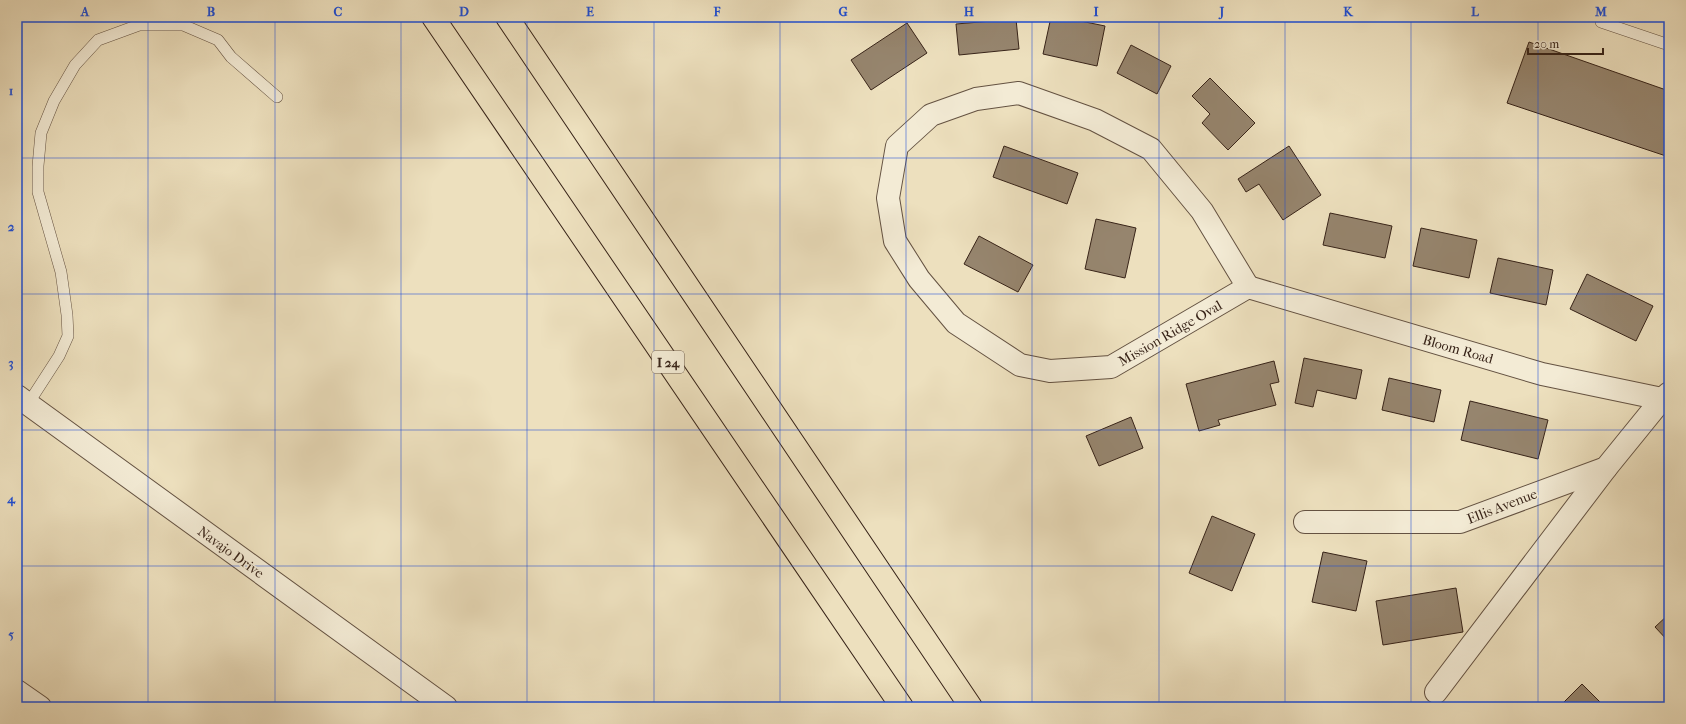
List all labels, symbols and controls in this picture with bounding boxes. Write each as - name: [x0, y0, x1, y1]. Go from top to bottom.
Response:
- text: A: [80, 4, 90, 19]
- text: B: [207, 4, 216, 19]
- text: C: [334, 4, 343, 19]
- text: D: [459, 4, 469, 19]
- text: E: [586, 4, 594, 19]
- text: F: [713, 4, 721, 19]
- text: G: [838, 4, 848, 19]
- text: H: [964, 4, 975, 19]
- text: I: [1093, 4, 1099, 19]
- text: J: [1218, 4, 1225, 20]
- text: K: [1343, 4, 1354, 19]
- text: L: [1471, 4, 1480, 19]
- text: M: [1594, 4, 1607, 19]
- scale bar: [1528, 30, 1603, 56]
- text: 20 m: [1534, 37, 1559, 51]
- text: 1: [9, 83, 14, 98]
- text: 2: [8, 219, 15, 234]
- street label: Mission Ridge Oval: [1115, 297, 1225, 370]
- street label: Bloom Road: [1421, 331, 1496, 368]
- road number: I 24: [652, 351, 684, 373]
- text: 3: [8, 355, 14, 371]
- street label: Ellis Avenue: [1465, 485, 1540, 528]
- text: 4: [6, 491, 16, 507]
- street label: Navajo Drive: [194, 523, 267, 582]
- text: 5: [8, 627, 14, 642]

